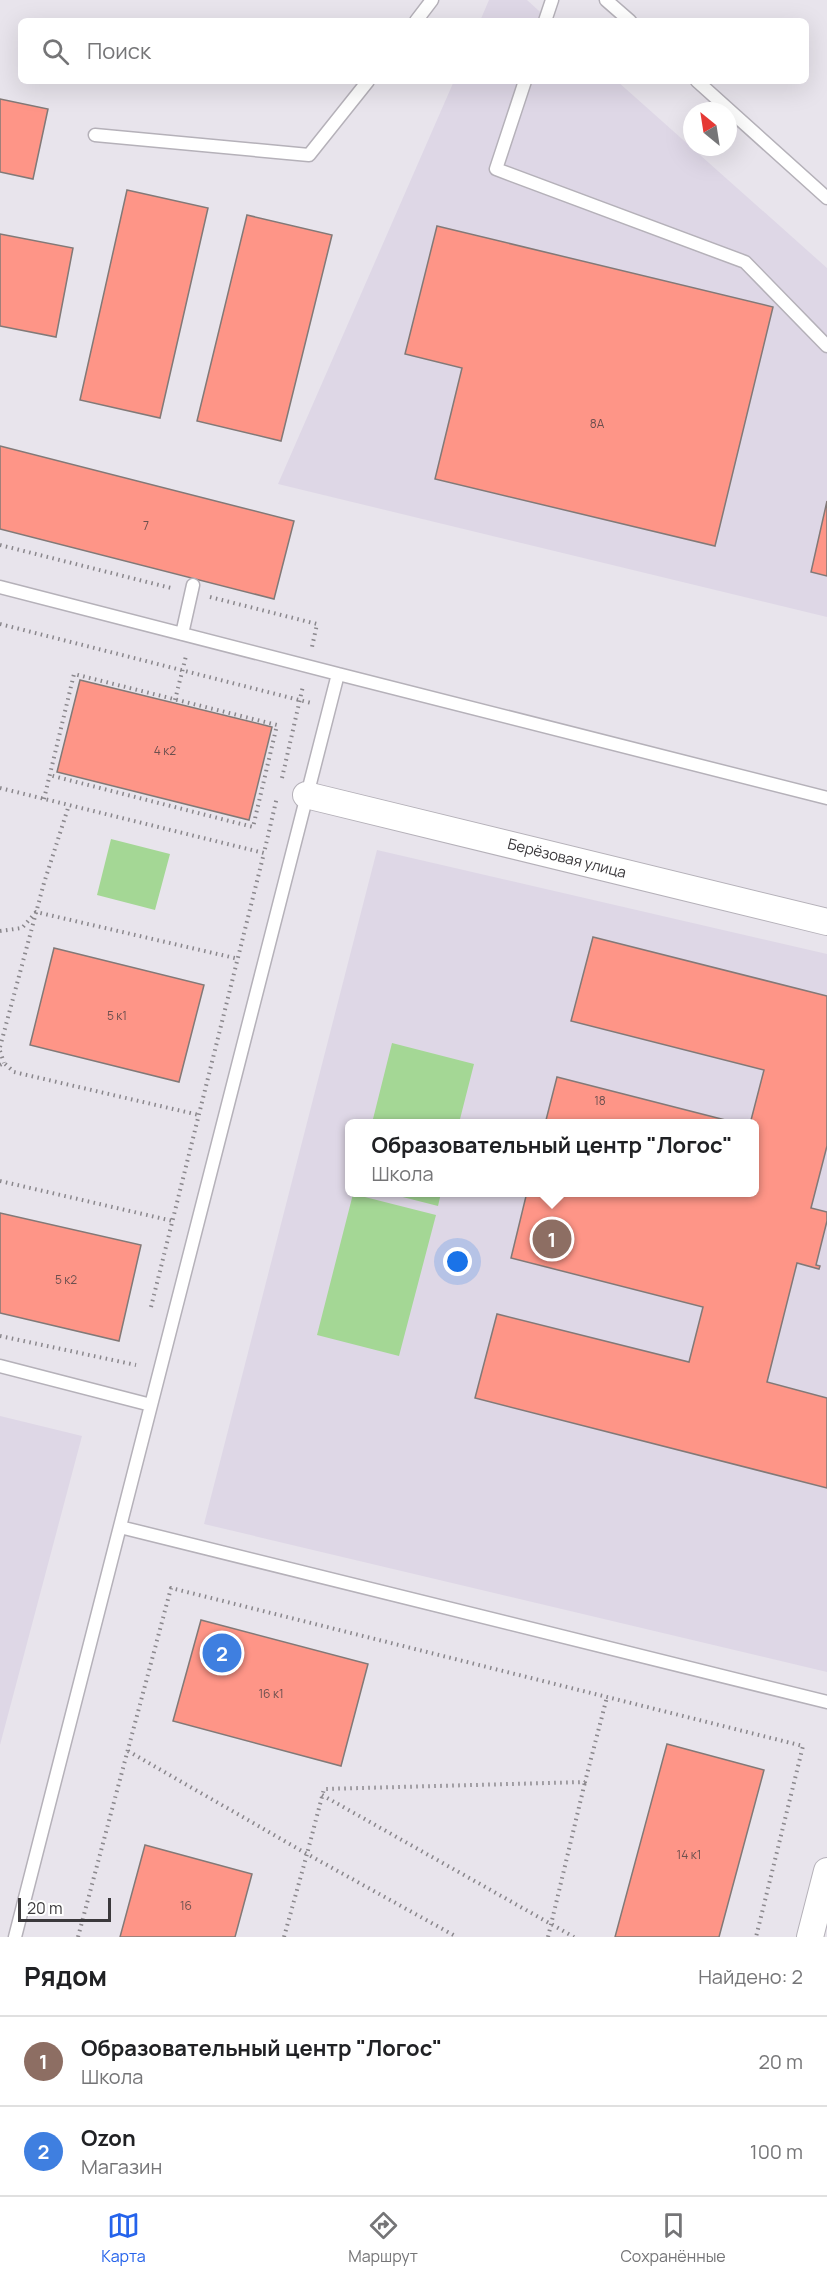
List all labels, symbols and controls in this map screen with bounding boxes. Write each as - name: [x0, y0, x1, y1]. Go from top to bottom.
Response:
- search box: [18, 18, 809, 84]
- icon: search: [39, 35, 72, 68]
- text: Поиск: [87, 36, 151, 66]
- north arrow: [683, 102, 737, 156]
- house number: 8А: [590, 415, 605, 432]
- house number: 7: [143, 517, 149, 534]
- house number: 4 к2: [154, 742, 176, 759]
- street label: Берёзовая улица: [505, 833, 629, 883]
- house number: 5 к1: [107, 1007, 127, 1024]
- house number: 18: [594, 1092, 606, 1109]
- popup: [345, 1119, 759, 1197]
- text: Образовательный центр "Логос": [371, 1130, 733, 1160]
- text: Школа: [371, 1160, 434, 1187]
- pin: 1: [532, 1216, 572, 1262]
- your location: [443, 1247, 472, 1276]
- house number: 5 к2: [55, 1271, 77, 1288]
- pin: 2: [202, 1630, 242, 1676]
- house number: 16 к1: [258, 1685, 284, 1702]
- house number: 14 к1: [677, 1846, 701, 1863]
- scale bar: [18, 1895, 111, 1922]
- text: 20 m: [27, 1897, 63, 1919]
- house number: 16: [180, 1897, 192, 1914]
- text: Рядом: [24, 1958, 107, 1994]
- text: Найдено: 2: [698, 1963, 803, 1990]
- text: Образовательный центр "Логос": [81, 2033, 442, 2063]
- text: 1: [39, 2048, 48, 2075]
- text: 20 m: [758, 2048, 803, 2075]
- text: Школа: [81, 2063, 143, 2090]
- text: Ozon: [81, 2123, 136, 2153]
- text: 2: [38, 2138, 49, 2165]
- text: 100 m: [750, 2138, 803, 2165]
- text: Магазин: [81, 2153, 162, 2180]
- tab: Карта: [101, 2209, 146, 2267]
- tab: Маршрут: [348, 2209, 418, 2267]
- tab: Сохранённые: [620, 2209, 726, 2267]

